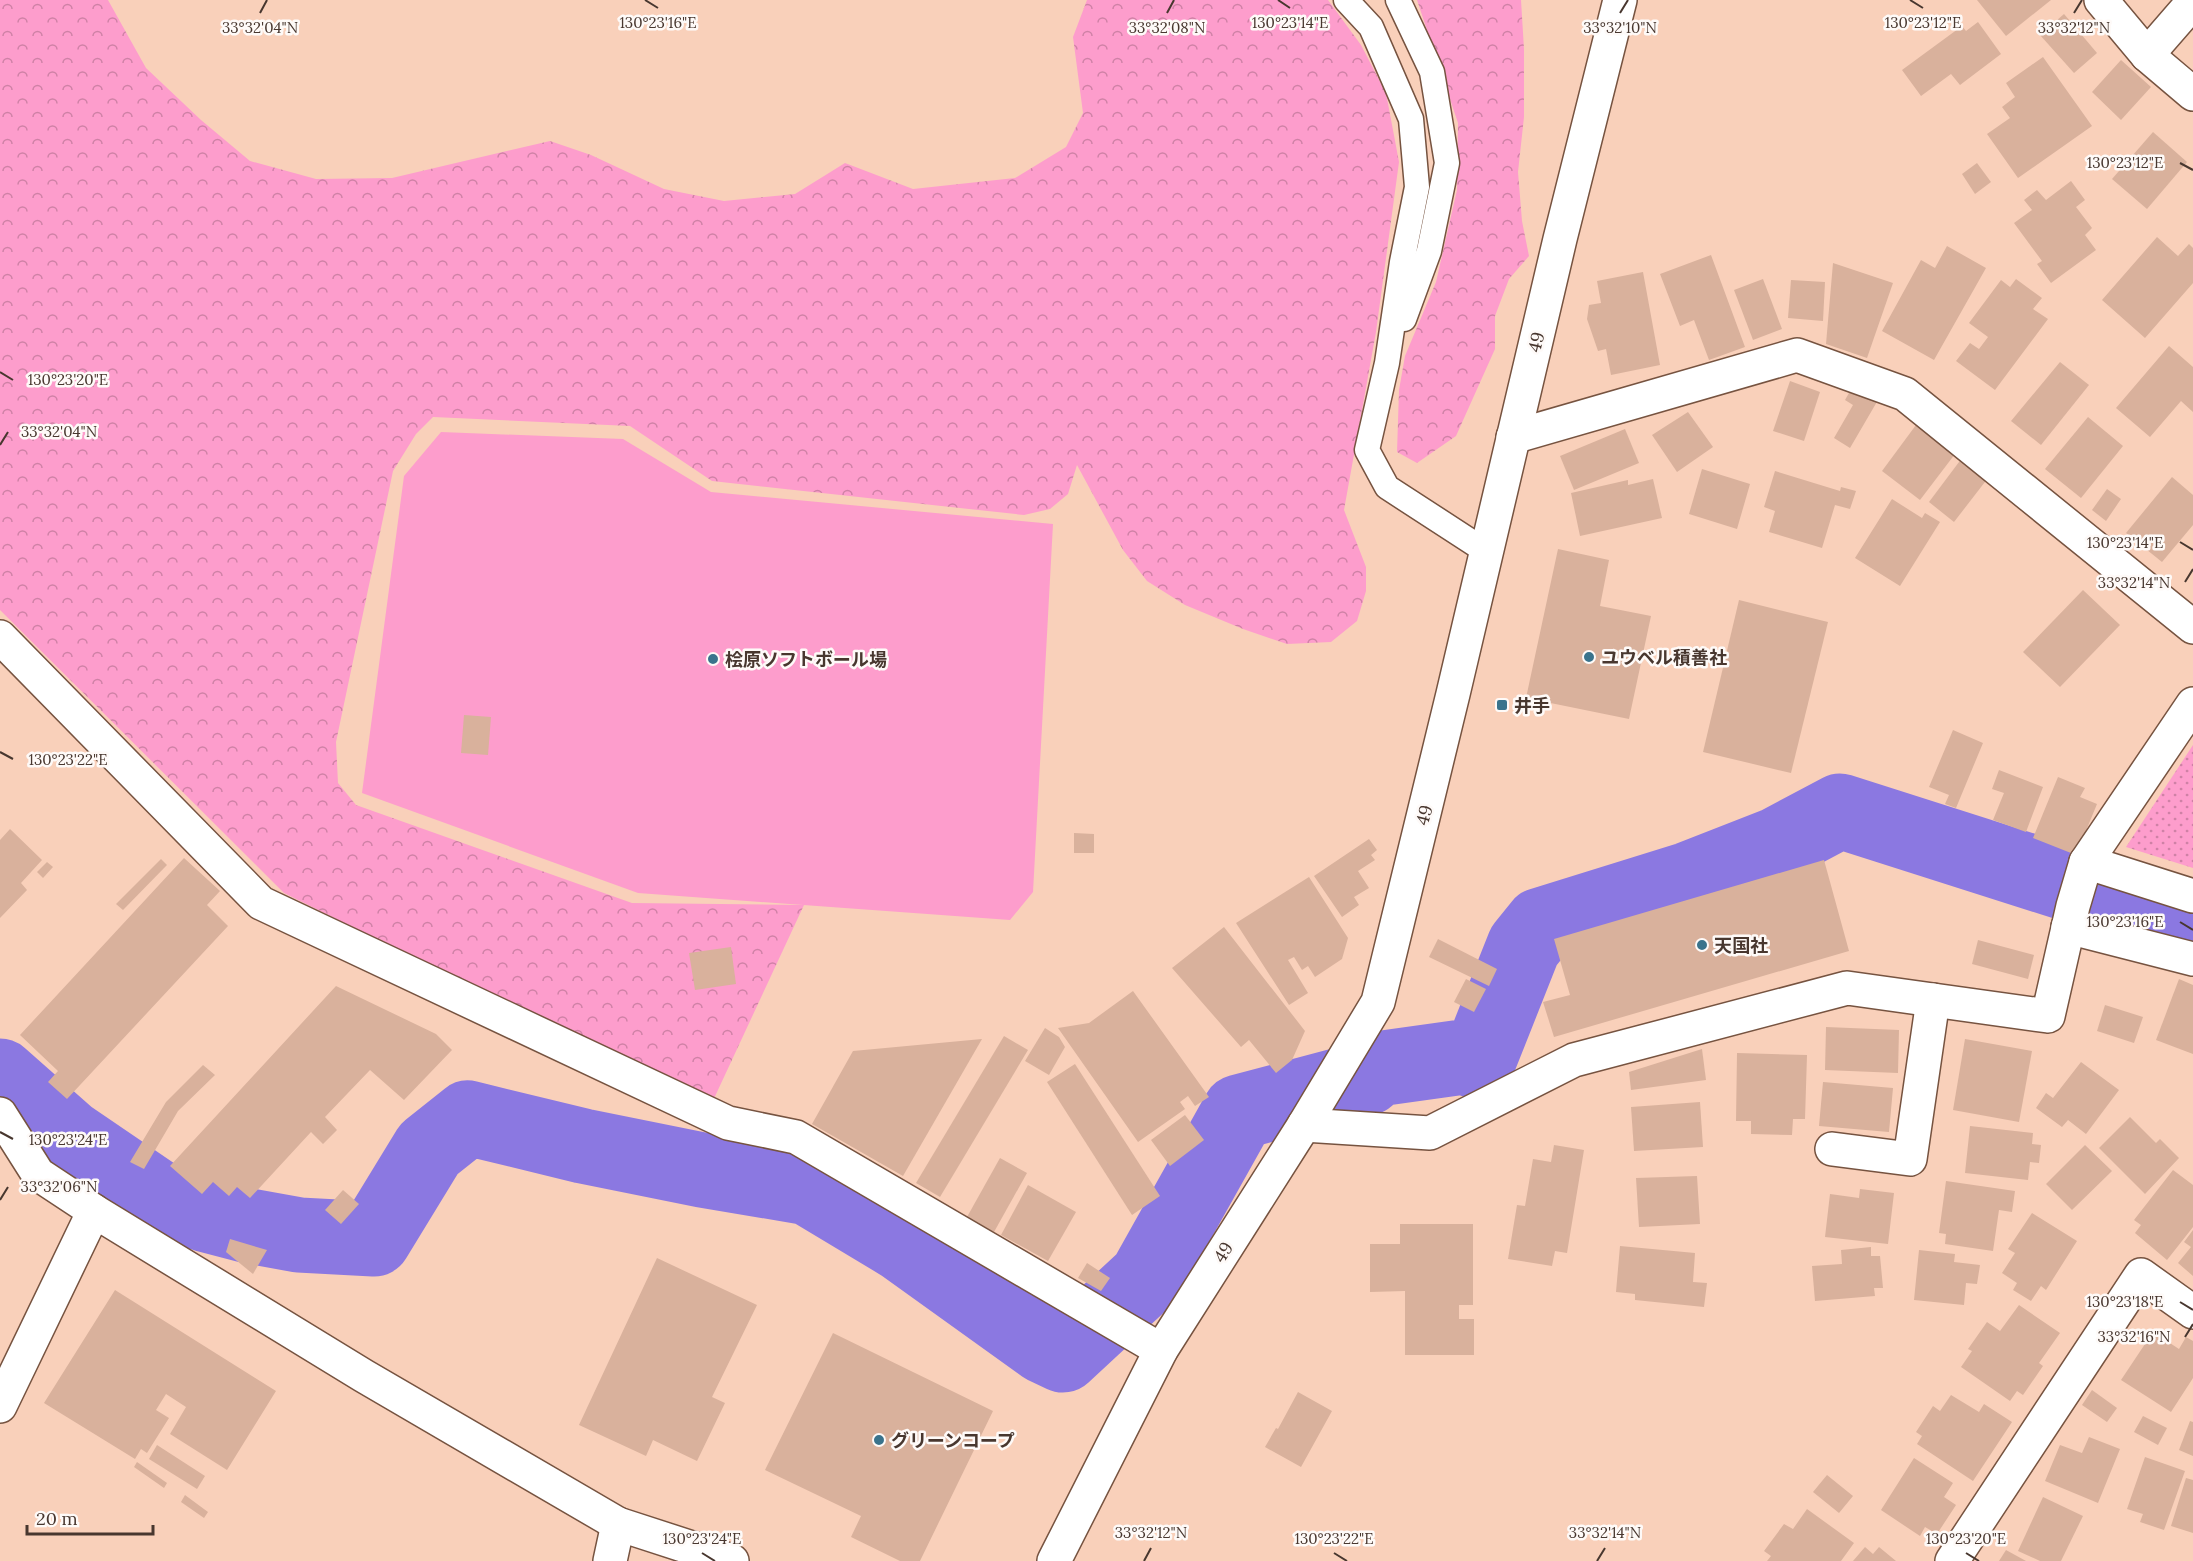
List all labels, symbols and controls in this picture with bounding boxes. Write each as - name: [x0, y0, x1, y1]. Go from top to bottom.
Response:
- text: 130°23'16"E: [619, 13, 697, 32]
- text: 130°23'14"E: [1252, 13, 1328, 32]
- text: 130°23'12"E: [1885, 13, 1961, 32]
- text: 33°32'04"N: [222, 18, 298, 37]
- text: 33°32'08"N: [1129, 18, 1205, 37]
- text: 33°32'10"N: [1583, 18, 1657, 37]
- text: 33°32'12"N: [2038, 18, 2110, 37]
- text: 130°23'12"E: [2087, 153, 2163, 172]
- street label: 49: [1523, 330, 1549, 354]
- text: 130°23'20"E: [28, 370, 108, 389]
- text: 33°32'04"N: [21, 422, 97, 441]
- text: 130°23'14"E: [2087, 533, 2163, 552]
- text: 33°32'14"N: [2098, 573, 2170, 592]
- place label: ユウベル積善社: [1601, 646, 1727, 669]
- place label: 桧原ソフトボール場: [725, 648, 887, 671]
- marker: ユウベル積善社: [1582, 650, 1596, 664]
- marker: 桧原ソフトボール場: [706, 652, 720, 666]
- place label: 井手: [1514, 694, 1550, 717]
- marker: 井手: [1495, 698, 1509, 712]
- text: 130°23'22"E: [28, 750, 108, 769]
- street label: 49: [1410, 802, 1438, 828]
- text: 130°23'16"E: [2086, 912, 2164, 931]
- place label: 天国社: [1714, 934, 1768, 957]
- marker: 天国社: [1695, 938, 1709, 952]
- text: 130°23'24"E: [29, 1130, 107, 1149]
- text: 33°32'06"N: [21, 1177, 97, 1196]
- street label: 49: [1208, 1237, 1238, 1267]
- text: 130°23'18"E: [2087, 1292, 2163, 1311]
- text: 33°32'16"N: [2097, 1327, 2171, 1346]
- place label: グリーンコープ: [891, 1429, 1015, 1452]
- marker: グリーンコープ: [872, 1433, 886, 1447]
- scale bar: [27, 1498, 153, 1536]
- text: 20 m: [36, 1507, 78, 1530]
- text: 33°32'12"N: [1115, 1523, 1187, 1542]
- text: 33°32'14"N: [1569, 1523, 1641, 1542]
- text: 130°23'24"E: [663, 1529, 741, 1548]
- text: 130°23'22"E: [1294, 1529, 1374, 1548]
- text: 130°23'20"E: [1926, 1529, 2006, 1548]

